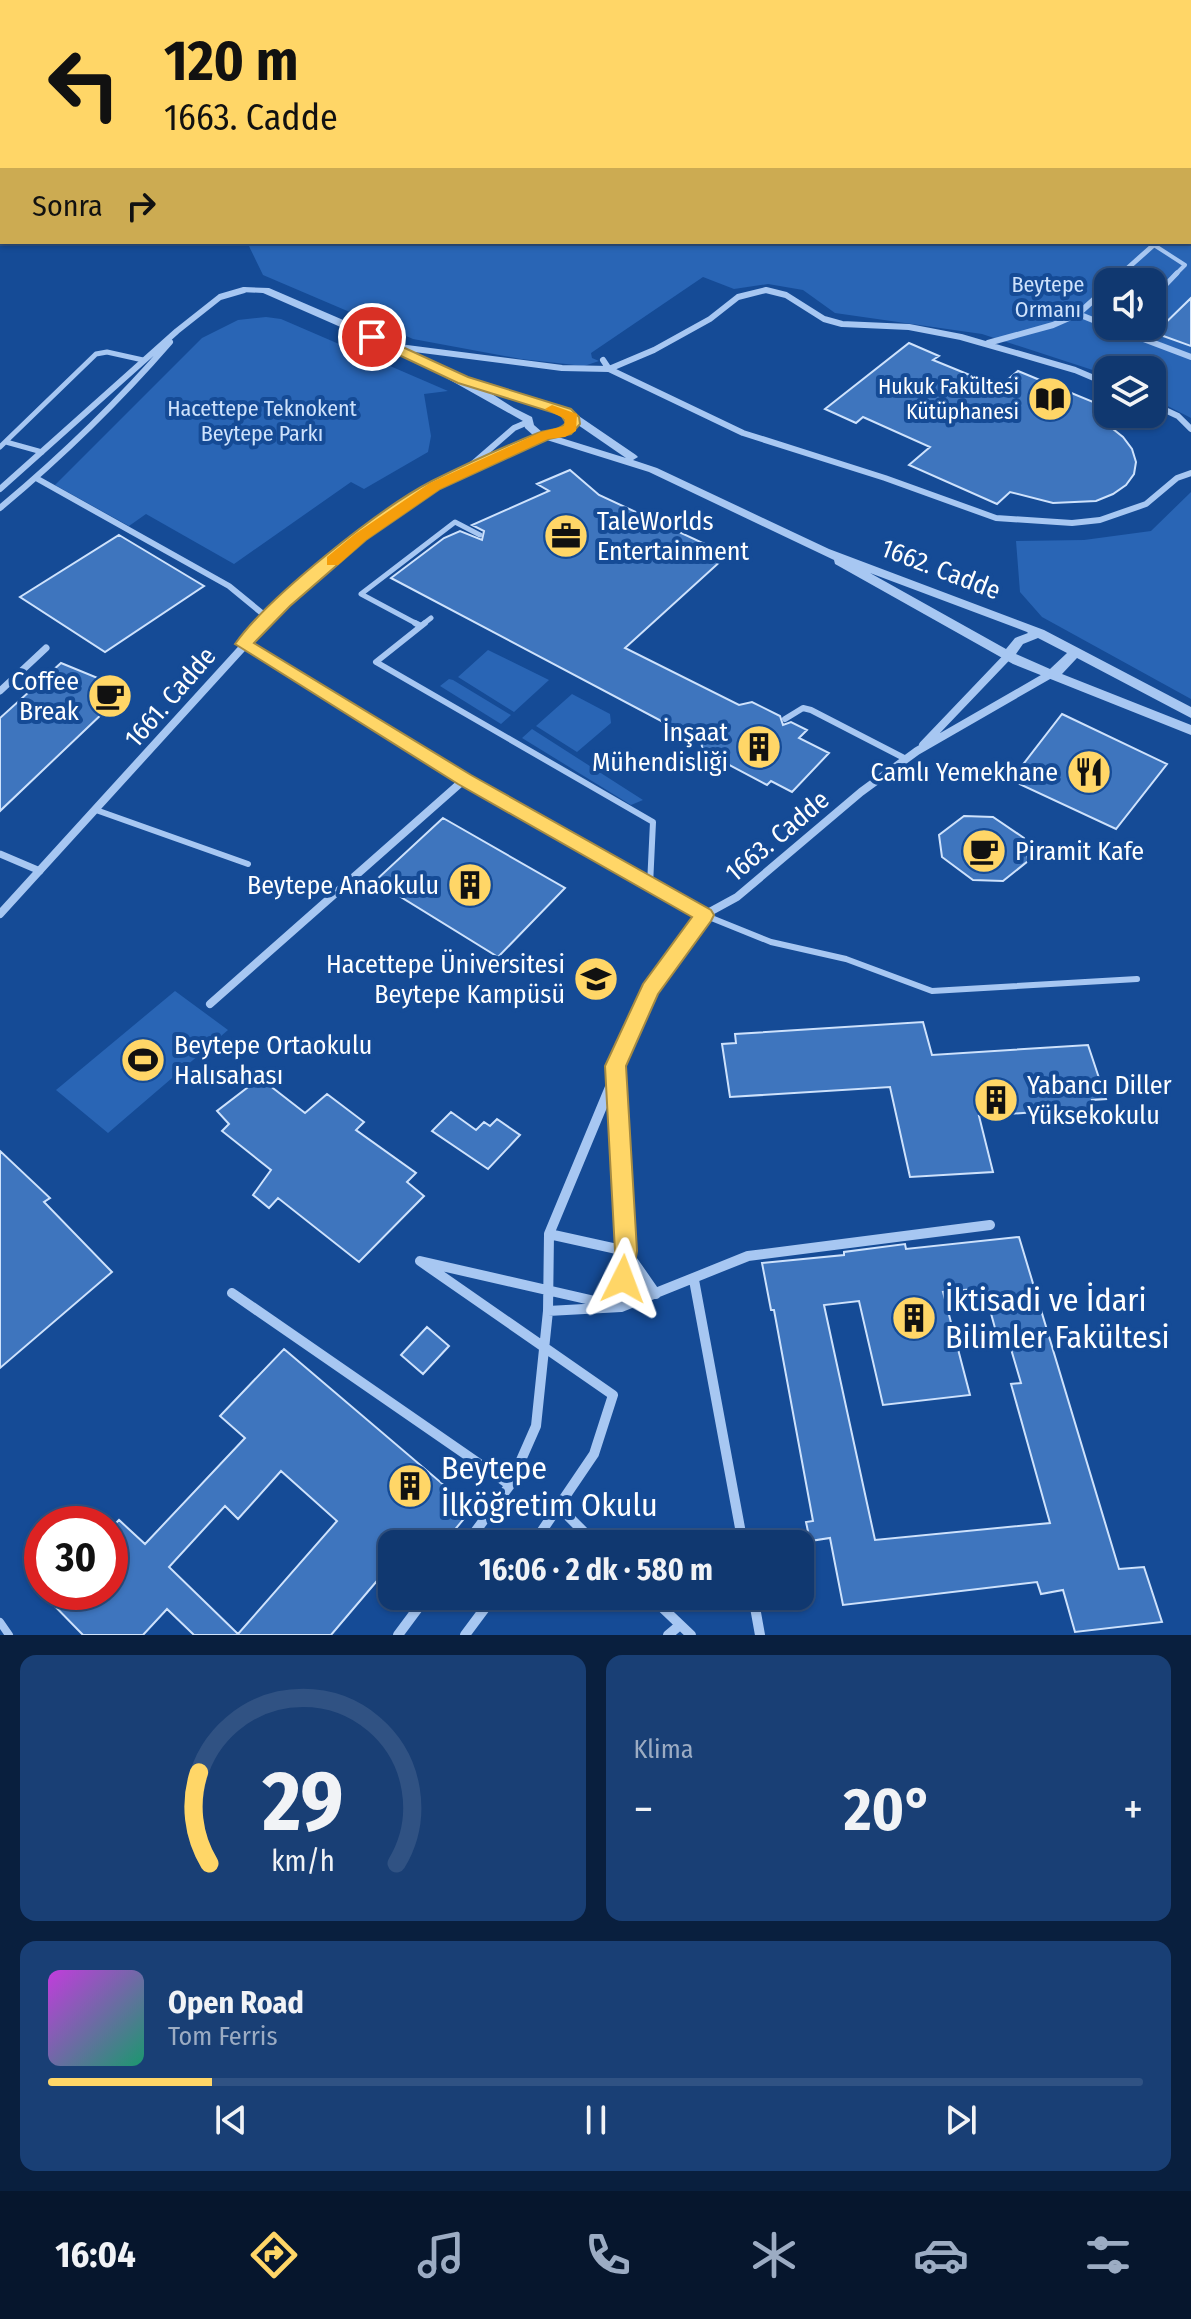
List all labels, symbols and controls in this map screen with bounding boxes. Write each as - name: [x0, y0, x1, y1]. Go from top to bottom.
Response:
- text: 120 m: [164, 28, 299, 95]
- icon: left: [32, 32, 136, 136]
- text: 1663. Cadde: [164, 96, 338, 140]
- icon: right: [119, 184, 163, 228]
- text: Sonra: [32, 188, 103, 224]
- map controls: [1094, 268, 1166, 428]
- button: sound: [1094, 268, 1166, 340]
- park label: Beytepe Ormanı: [1012, 271, 1084, 323]
- pin: [338, 303, 406, 371]
- icon: arrive: [350, 315, 394, 359]
- button: layers: [1094, 356, 1166, 428]
- place label: Hukuk Fakültesi Kütüphanesi: [878, 373, 1019, 425]
- library icon: Hukuk Fakültesi Kütüphanesi: [1026, 375, 1074, 423]
- park label: Hacettepe Teknokent Beytepe Parkı: [167, 395, 358, 447]
- place label: TaleWorlds Entertainment: [597, 506, 750, 567]
- office icon: TaleWorlds Entertainment: [542, 512, 590, 560]
- street label: 1662. Cadde: [877, 533, 1005, 606]
- street label: 1661. Cadde: [118, 641, 222, 754]
- place label: Coffee Break: [11, 666, 80, 727]
- cafe icon: Coffee Break: [86, 672, 134, 720]
- place label: İnşaat Mühendisliği: [592, 717, 728, 778]
- building icon: İnşaat Mühendisliği: [735, 723, 783, 771]
- restaurant icon: Camlı Yemekhane: [1065, 748, 1113, 796]
- place label: Camlı Yemekhane: [871, 757, 1058, 788]
- street label: 1663. Cadde: [719, 784, 835, 889]
- cafe icon: Piramit Kafe: [960, 827, 1008, 875]
- place label: Piramit Kafe: [1015, 836, 1144, 867]
- building icon: Beytepe Anaokulu: [446, 861, 494, 909]
- place label: Beytepe Anaokulu: [247, 870, 439, 901]
- place label: Hacettepe Üniversitesi Beytepe Kampüsü: [326, 949, 565, 1010]
- school or university icon: Hacettepe Üniversitesi Beytepe Kampüsü: [572, 955, 620, 1003]
- place label: Beytepe Ortaokulu Halısahası: [174, 1030, 372, 1091]
- sports icon: Beytepe Ortaokulu Halısahası: [119, 1036, 167, 1084]
- place label: Yabancı Diller Yüksekokulu: [1027, 1070, 1172, 1131]
- building icon: Yabancı Diller Yüksekokulu: [972, 1076, 1020, 1124]
- position arrow: [581, 1237, 665, 1321]
- place label: İktisadi ve İdari Bilimler Fakültesi: [945, 1281, 1170, 1356]
- building icon: İktisadi ve İdari Bilimler Fakültesi: [890, 1294, 938, 1342]
- place label: Beytepe İlköğretim Okulu: [441, 1449, 658, 1524]
- building icon: Beytepe İlköğretim Okulu: [386, 1462, 434, 1510]
- speed limit sign: 30: [24, 1506, 128, 1610]
- text: 16:06 · 2 dk · 580 m: [479, 1552, 713, 1588]
- text: Klima: [634, 1734, 693, 1765]
- text: 29: [261, 1752, 343, 1852]
- text: 20°: [844, 1774, 932, 1846]
- text: −: [634, 1783, 653, 1836]
- text: +: [1123, 1783, 1143, 1836]
- text: km/h: [271, 1844, 335, 1879]
- text: Open Road: [168, 1985, 304, 2021]
- text: Tom Ferris: [168, 2021, 278, 2052]
- icon: previous: [209, 2098, 253, 2142]
- icon: pause: [574, 2098, 618, 2142]
- icon: next: [939, 2098, 983, 2142]
- icon: directions: [246, 2227, 302, 2283]
- icon: music: [413, 2227, 469, 2283]
- icon: phone: [580, 2227, 636, 2283]
- icon: climate: [746, 2227, 802, 2283]
- icon: car: [913, 2227, 969, 2283]
- icon: filters: [1080, 2227, 1136, 2283]
- text: 16:04: [55, 2233, 136, 2277]

